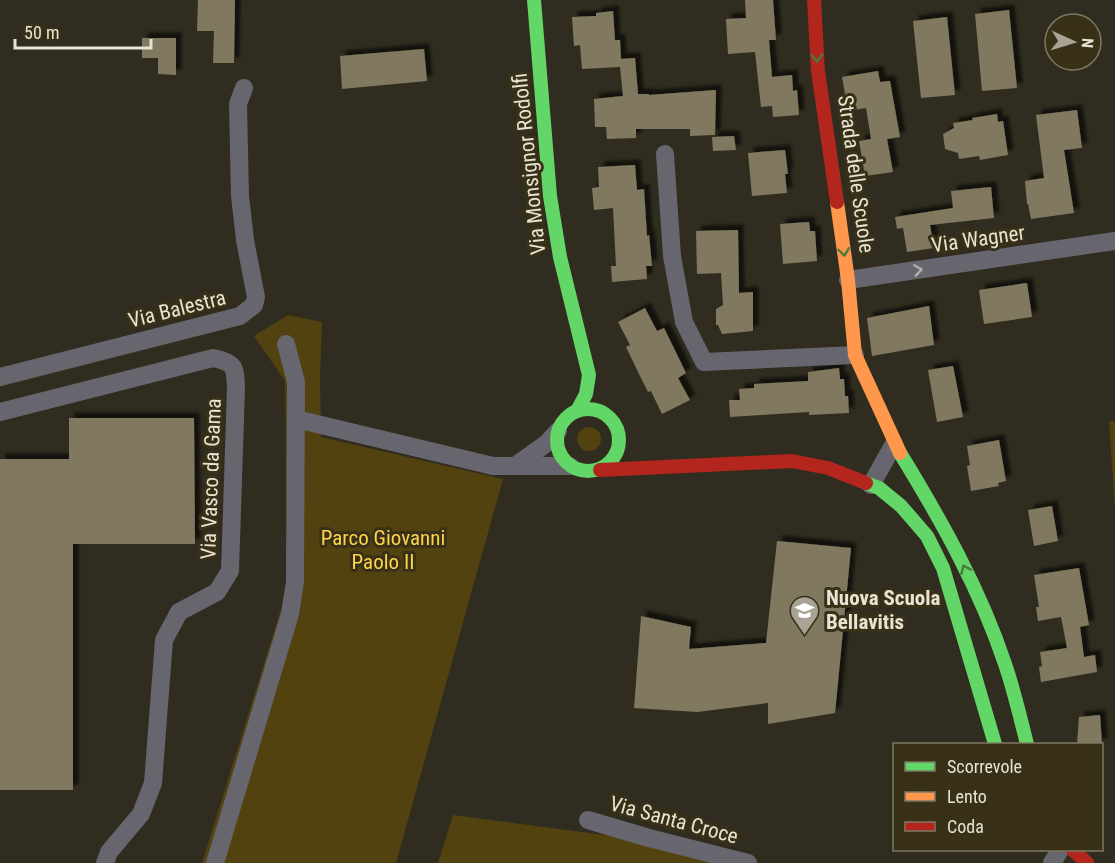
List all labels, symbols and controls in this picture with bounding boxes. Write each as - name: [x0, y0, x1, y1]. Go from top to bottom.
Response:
- scale bar: [15, 12, 152, 50]
- north arrow: [1043, 12, 1103, 72]
- text: 50 m: [24, 22, 59, 43]
- text: N: [1078, 37, 1097, 49]
- one-way arrow: [811, 54, 824, 63]
- street label: Via Monsignor Rodolfi: [508, 72, 550, 256]
- street label: Strada delle Scuole: [833, 94, 879, 255]
- street label: Via Wagner: [930, 221, 1026, 257]
- one-way arrow: [837, 247, 849, 256]
- one-way arrow: [913, 265, 923, 277]
- street label: Via Balestra: [126, 285, 228, 333]
- street label: Via Vasco da Gama: [196, 398, 226, 560]
- park label: Parco Giovanni Paolo II: [321, 526, 445, 574]
- one-way arrow: [960, 565, 972, 576]
- place label: Nuova Scuola Bellavitis: [826, 586, 941, 634]
- school or university icon: Nuova Scuola Bellavitis: [789, 594, 821, 636]
- legend: [893, 743, 1103, 851]
- text: Scorrevole: [947, 756, 1022, 777]
- text: Lento: [947, 786, 987, 807]
- street label: Via Santa Croce: [607, 791, 741, 849]
- text: Coda: [947, 816, 984, 837]

